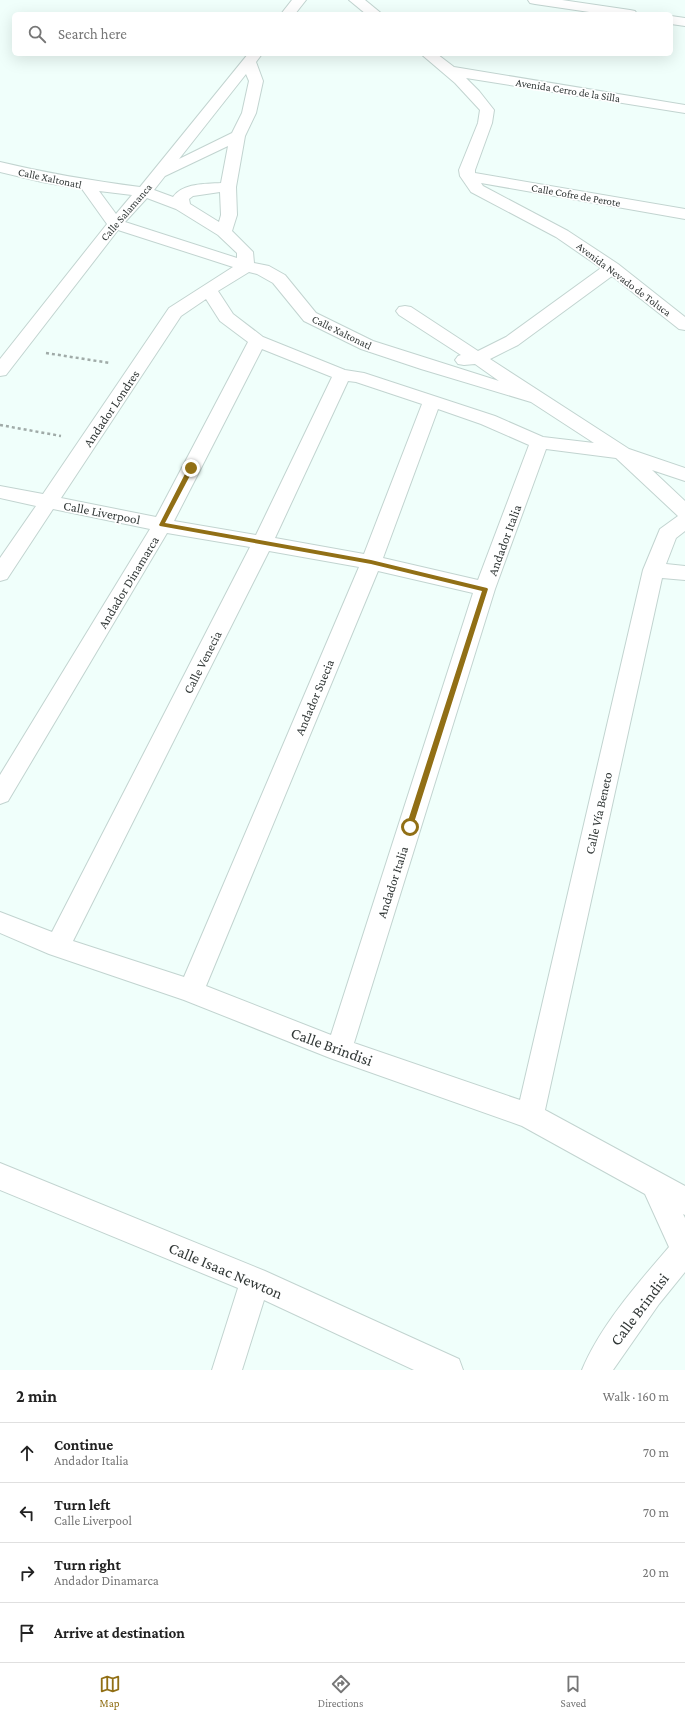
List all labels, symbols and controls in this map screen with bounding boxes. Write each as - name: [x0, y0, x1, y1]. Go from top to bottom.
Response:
- search box: [12, 12, 673, 56]
- icon: search: [26, 23, 48, 45]
- text: Search here: [58, 26, 127, 42]
- street label: Avenida Cerro de la Silla: [515, 76, 621, 104]
- street label: Calle Xaltonatl: [17, 165, 83, 191]
- street label: Calle Salamanca: [98, 181, 154, 243]
- street label: Calle Cofre de Perote: [531, 181, 622, 209]
- street label: Avenida Nevado de Toluca: [574, 240, 674, 318]
- street label: Calle Xaltonatl: [310, 312, 374, 352]
- street label: Andador Londres: [80, 367, 143, 450]
- route end: [182, 459, 200, 477]
- street label: Calle Liverpool: [62, 498, 142, 527]
- street label: Andador Italia: [485, 503, 524, 578]
- street label: Andador Dinamarca: [95, 533, 162, 631]
- street label: Calle Venecia: [180, 628, 225, 696]
- street label: Andador Suecia: [292, 657, 337, 737]
- street label: Calle Vía Beneto: [582, 771, 615, 856]
- route start: [401, 818, 419, 836]
- street label: Andador Italia: [374, 844, 411, 920]
- street label: Calle Brindisi: [289, 1024, 375, 1069]
- street label: Calle Isaac Newton: [166, 1239, 286, 1302]
- street label: Calle Brindisi: [607, 1270, 672, 1349]
- text: 2 min: [16, 1387, 57, 1406]
- text: Walk · 160 m: [603, 1389, 669, 1404]
- text: Continue: [54, 1437, 113, 1453]
- icon: ahead: [16, 1442, 38, 1464]
- text: 70 m: [643, 1445, 669, 1460]
- text: Andador Italia: [54, 1453, 129, 1468]
- text: Turn left: [54, 1497, 110, 1513]
- icon: left: [16, 1502, 38, 1524]
- text: 70 m: [643, 1505, 669, 1520]
- text: Calle Liverpool: [54, 1513, 132, 1528]
- text: Turn right: [54, 1557, 121, 1573]
- icon: right: [16, 1562, 38, 1584]
- text: 20 m: [643, 1565, 669, 1580]
- text: Andador Dinamarca: [54, 1573, 159, 1588]
- icon: arrive: [16, 1622, 38, 1644]
- text: Arrive at destination: [54, 1625, 185, 1641]
- tab: Map: [99, 1673, 121, 1709]
- tab: Directions: [318, 1673, 363, 1709]
- tab: Saved: [561, 1673, 586, 1709]

